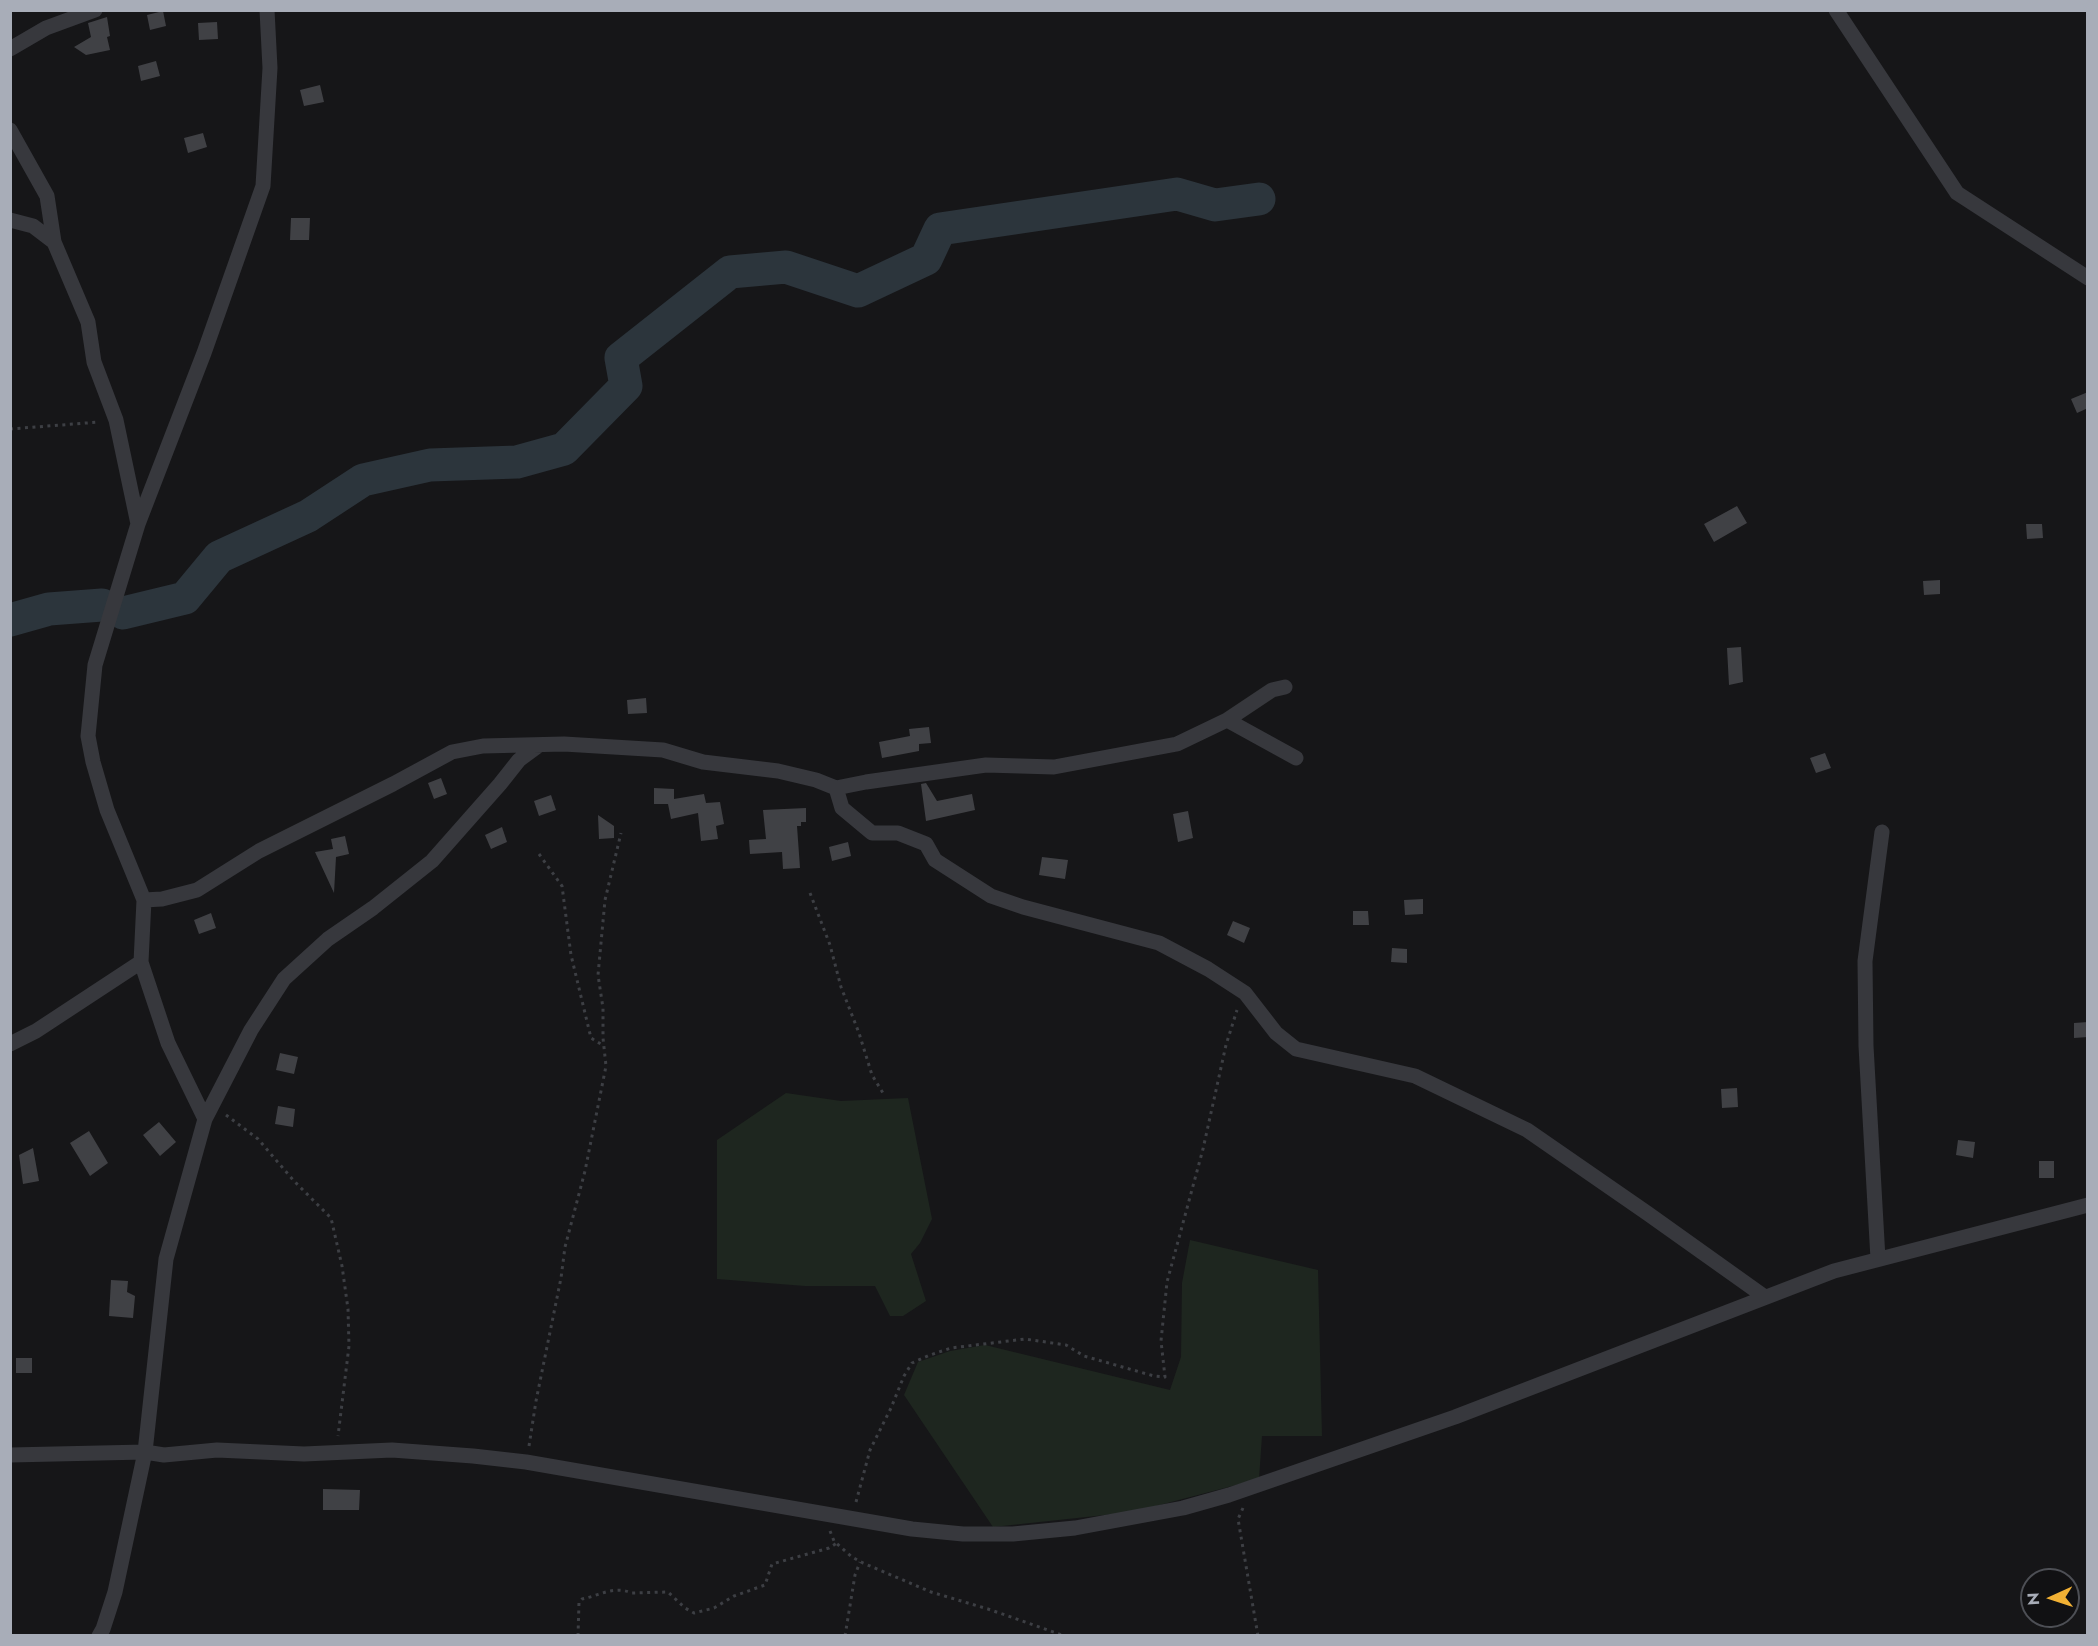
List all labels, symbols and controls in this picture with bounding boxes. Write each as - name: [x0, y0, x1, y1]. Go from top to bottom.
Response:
- north arrow: [2020, 1568, 2080, 1628]
- text: N: [2022, 1592, 2045, 1606]

